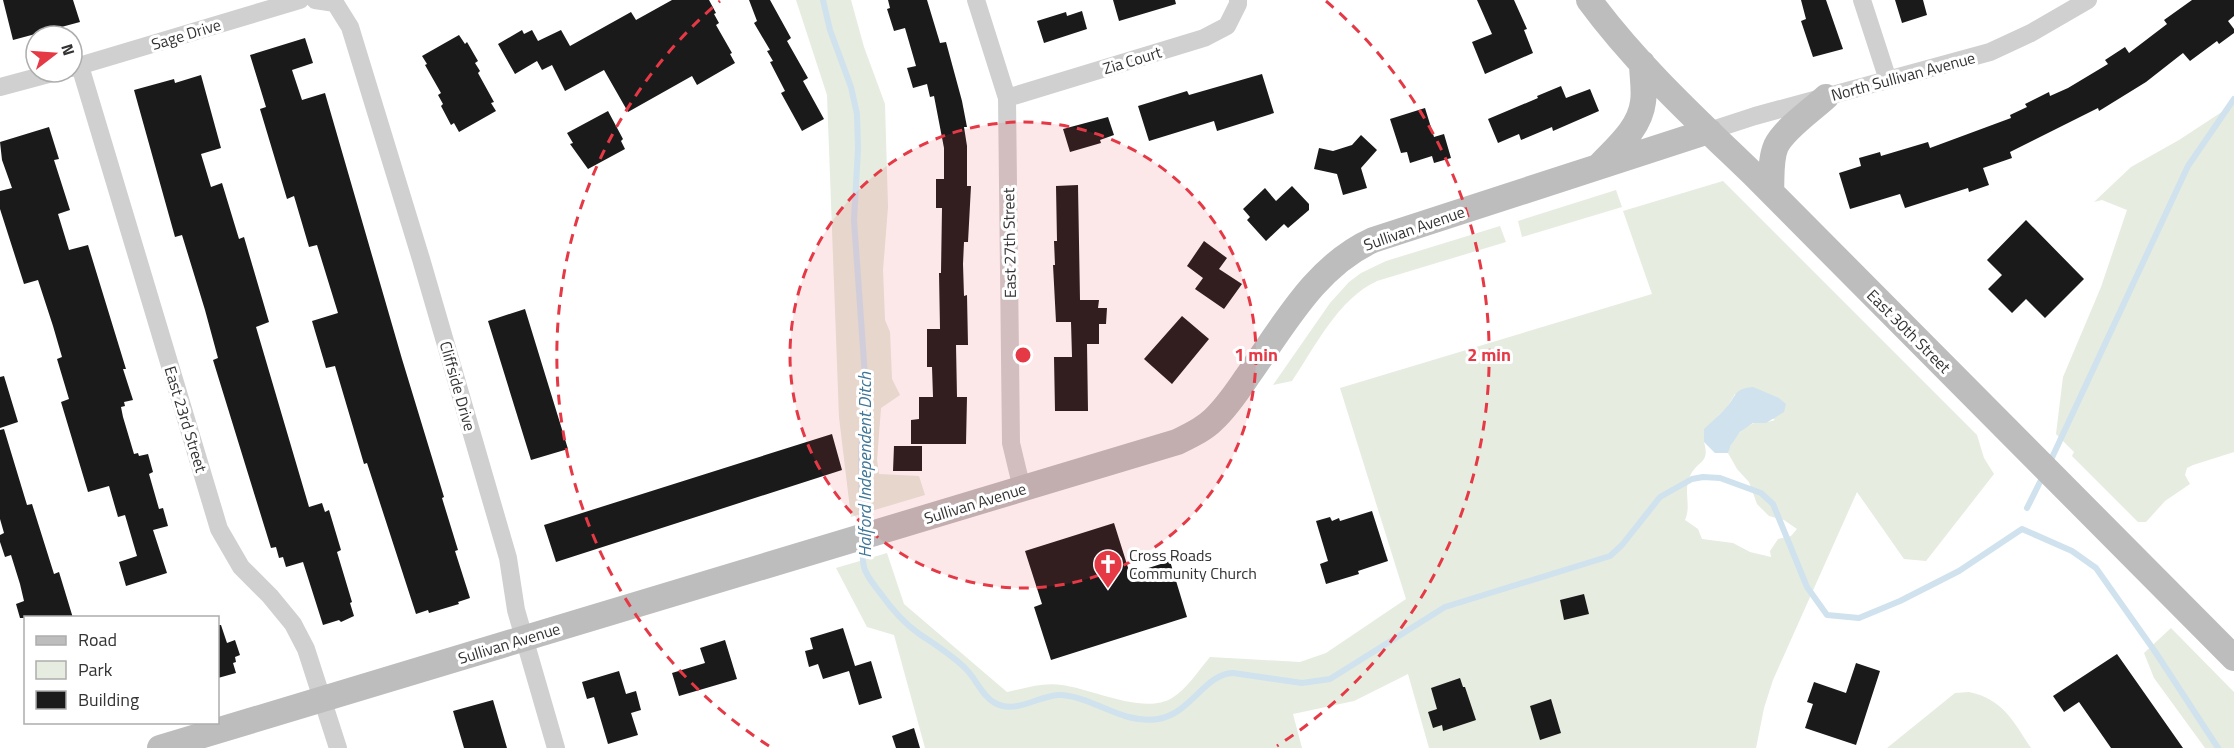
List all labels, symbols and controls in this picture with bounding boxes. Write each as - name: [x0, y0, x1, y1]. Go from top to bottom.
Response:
- street label: Sage Drive: [148, 12, 224, 56]
- north arrow: [24, 24, 84, 84]
- street label: Zia Court: [1100, 40, 1165, 80]
- text: N: [55, 41, 81, 58]
- street label: North Sullivan Avenue: [1828, 45, 1978, 107]
- street label: East 27th Street: [996, 187, 1022, 298]
- street label: Sullivan Avenue: [1360, 199, 1468, 257]
- street label: East 30th Street: [1862, 284, 1957, 379]
- street label: Cliffside Drive: [434, 338, 482, 434]
- text: 1 min: [1234, 341, 1278, 368]
- text: 2 min: [1467, 341, 1511, 368]
- centre of rings: [1013, 345, 1033, 365]
- street label: East 23rd Street: [158, 363, 214, 475]
- water label: Halford Independent Ditch: [851, 371, 878, 558]
- street label: Sullivan Avenue: [921, 476, 1029, 530]
- place label: Cross Roads Community Church: [1129, 543, 1257, 585]
- church icon: Cross Roads Community Church: [1092, 548, 1124, 590]
- legend: [24, 616, 219, 724]
- street label: Sullivan Avenue: [455, 616, 563, 670]
- text: Road: [78, 626, 117, 653]
- text: Park: [78, 656, 113, 683]
- text: Building: [78, 686, 139, 713]

